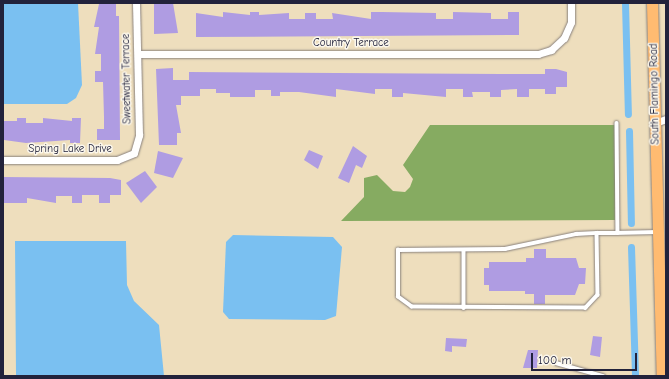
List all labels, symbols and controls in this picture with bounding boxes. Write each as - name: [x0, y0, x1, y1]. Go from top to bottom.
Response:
- street label: Sweetwater Terrace: [120, 34, 134, 124]
- street label: Country Terrace: [313, 36, 389, 50]
- street label: South Flamingo Road: [648, 43, 662, 145]
- street label: Spring Lake Drive: [28, 142, 112, 156]
- scale bar: [533, 345, 639, 371]
- text: 100 m: [538, 353, 571, 367]

